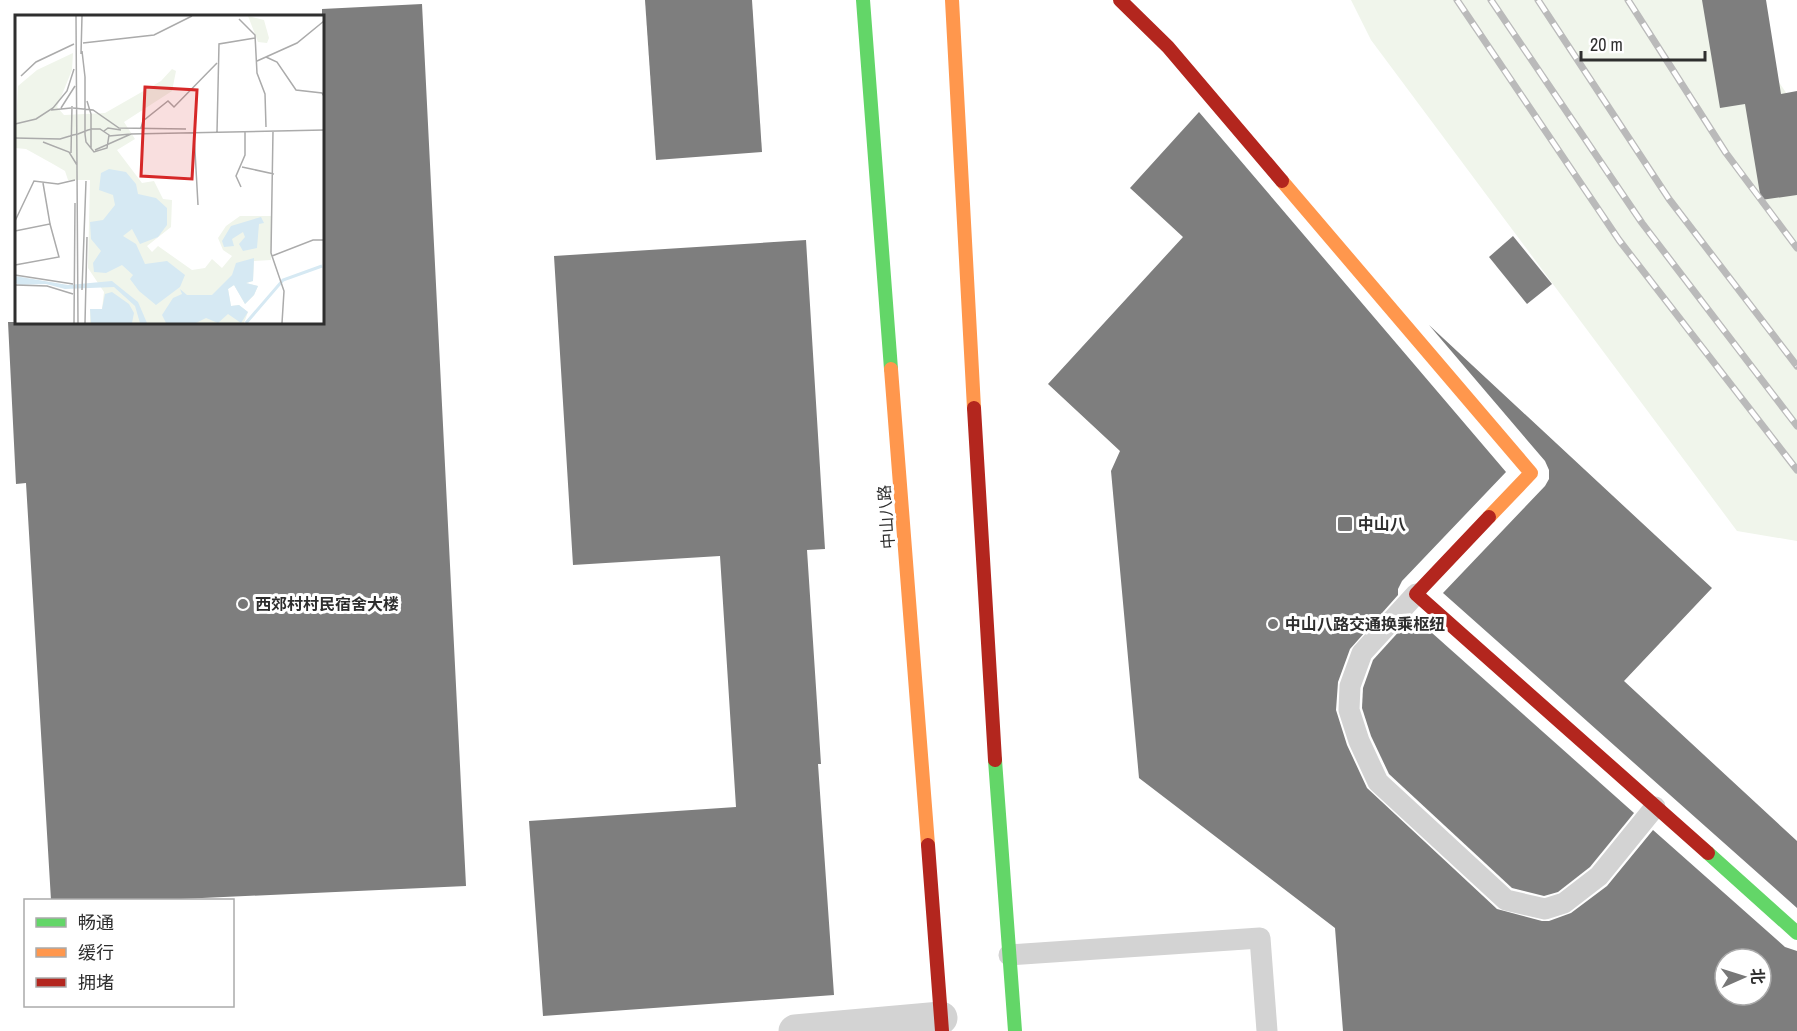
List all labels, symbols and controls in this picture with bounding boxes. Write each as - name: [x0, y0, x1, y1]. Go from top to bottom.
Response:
- inset map: [15, 15, 324, 324]
- scale bar: [1581, 24, 1706, 62]
- text: 20 m: [1590, 32, 1623, 57]
- street label: 中山八路: [873, 484, 899, 550]
- place label: 中山八: [1358, 513, 1406, 535]
- marker: 中山八: [1336, 515, 1354, 533]
- place label: 西郊村村民宿舍大楼: [255, 593, 399, 615]
- marker: 西郊村村民宿舍大楼: [236, 597, 250, 611]
- place label: 中山八路交通换乘枢纽: [1285, 613, 1445, 635]
- marker: 中山八路交通换乘枢纽: [1266, 617, 1280, 631]
- legend: [24, 899, 234, 1007]
- text: 畅通: [78, 910, 114, 935]
- text: 缓行: [78, 940, 114, 965]
- north arrow: [1713, 947, 1773, 1007]
- text: 北: [1747, 968, 1769, 985]
- text: 拥堵: [78, 970, 114, 995]

